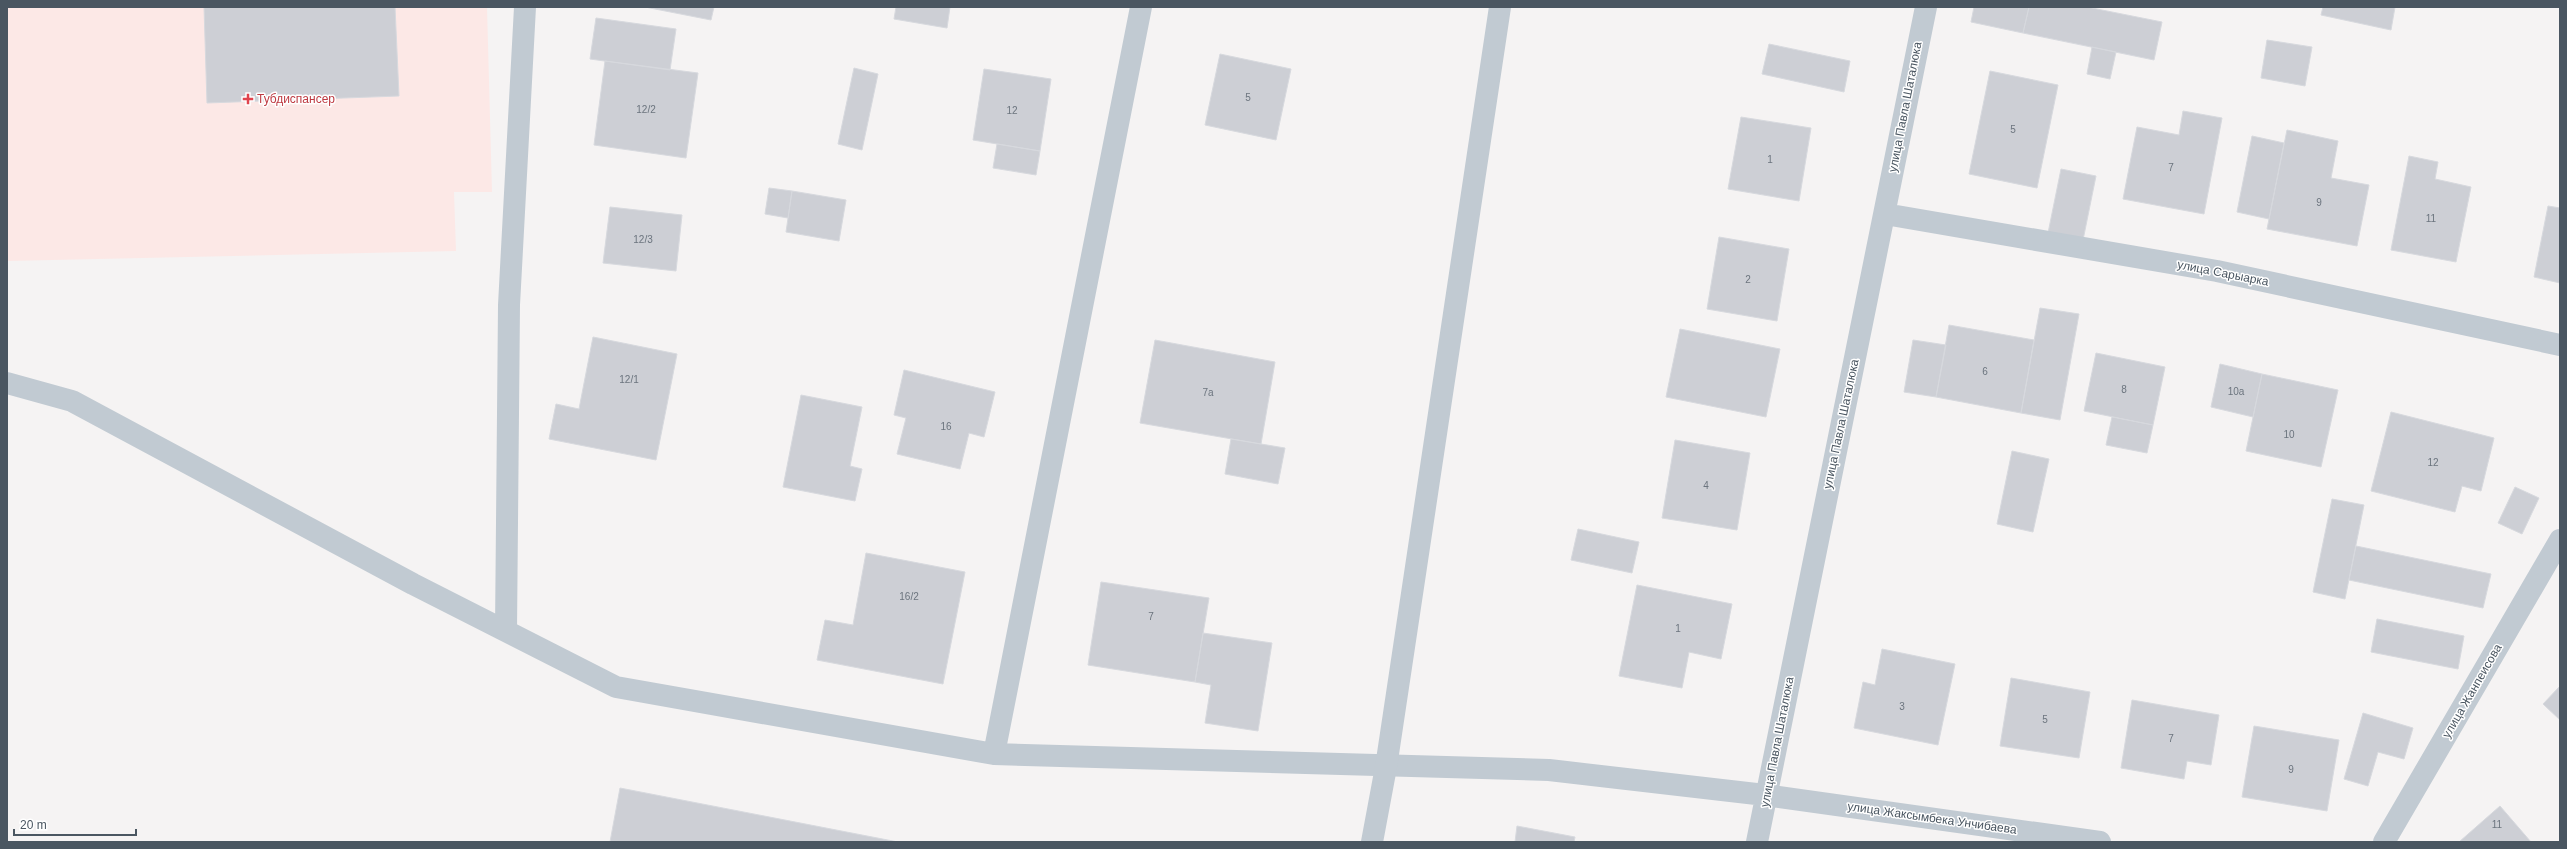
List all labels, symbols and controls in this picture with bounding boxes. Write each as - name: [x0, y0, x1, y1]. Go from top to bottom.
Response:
- street label: улица Павла Шаталюка: [1885, 40, 1925, 173]
- place label: Тубдиспансер: [257, 92, 335, 106]
- house number: 5: [1245, 92, 1251, 103]
- marker: Тубдиспансер: [242, 93, 254, 105]
- house number: 12/2: [636, 104, 656, 115]
- house number: 12: [1006, 105, 1018, 116]
- house number: 5: [2010, 124, 2016, 135]
- house number: 1: [1767, 154, 1773, 165]
- house number: 7: [2168, 162, 2174, 173]
- house number: 9: [2316, 197, 2322, 208]
- house number: 11: [2426, 213, 2437, 224]
- house number: 12/3: [633, 234, 653, 245]
- street label: улица Сарыарка: [2176, 257, 2270, 289]
- house number: 2: [1745, 274, 1751, 285]
- street label: улица Павла Шаталюка: [1820, 357, 1862, 490]
- house number: 6: [1982, 366, 1988, 377]
- house number: 12/1: [619, 374, 639, 385]
- house number: 8: [2121, 384, 2127, 395]
- house number: 10а: [2228, 386, 2245, 397]
- house number: 7а: [1202, 387, 1214, 398]
- house number: 16: [940, 421, 952, 432]
- house number: 10: [2283, 429, 2295, 440]
- house number: 12: [2427, 457, 2439, 468]
- house number: 4: [1703, 480, 1709, 491]
- house number: 16/2: [899, 591, 919, 602]
- house number: 7: [1148, 611, 1154, 622]
- house number: 1: [1675, 623, 1681, 634]
- street label: улица Жанпеисова: [2439, 641, 2505, 741]
- street label: улица Павла Шаталюка: [1757, 675, 1797, 808]
- house number: 3: [1899, 701, 1905, 712]
- house number: 5: [2042, 714, 2048, 725]
- house number: 7: [2168, 733, 2174, 744]
- house number: 9: [2288, 764, 2294, 775]
- street label: улица Жаксымбека Унчибаева: [1846, 799, 2018, 837]
- scale bar: [14, 811, 136, 837]
- text: 20 m: [20, 818, 47, 832]
- house number: 11: [2492, 819, 2503, 830]

